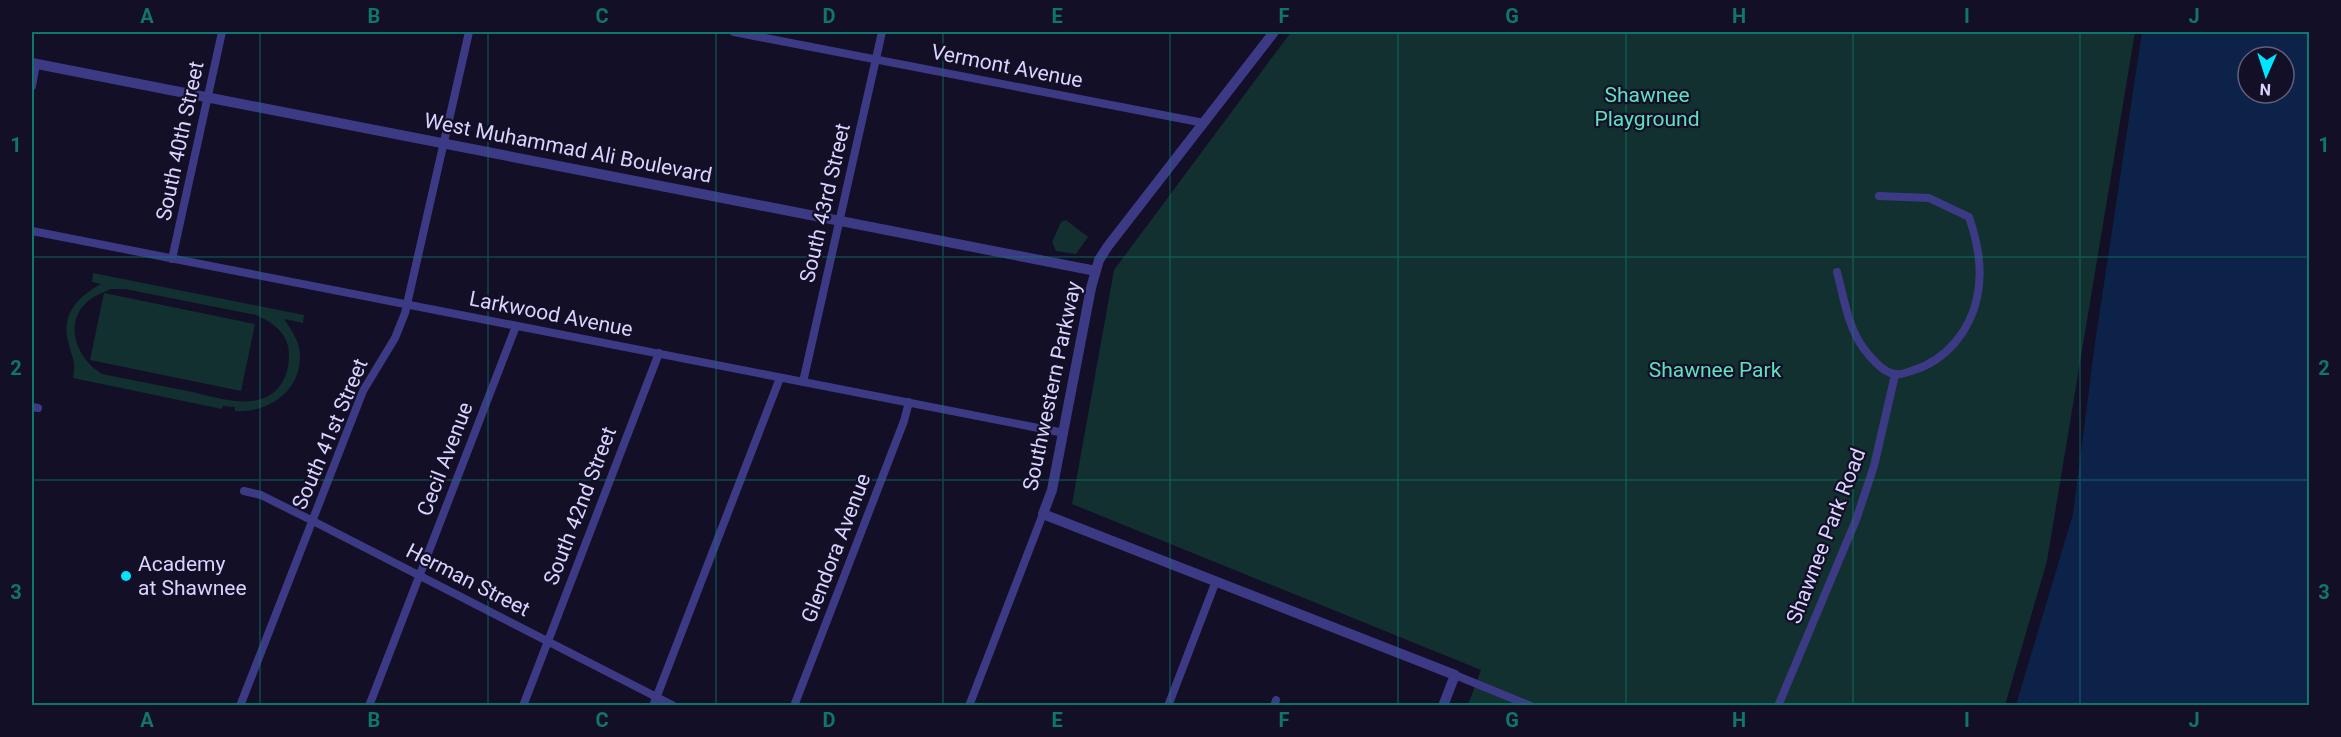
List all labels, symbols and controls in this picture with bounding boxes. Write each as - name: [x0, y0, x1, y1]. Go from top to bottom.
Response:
- text: A: [140, 4, 154, 28]
- text: B: [368, 4, 380, 28]
- text: C: [595, 4, 609, 28]
- text: D: [823, 4, 836, 28]
- text: E: [1051, 4, 1063, 28]
- text: F: [1279, 4, 1290, 28]
- text: G: [1505, 4, 1519, 28]
- text: H: [1732, 4, 1746, 28]
- text: I: [1964, 4, 1970, 28]
- text: J: [2188, 4, 2200, 28]
- street label: Vermont Avenue: [929, 40, 1085, 92]
- north arrow: [2236, 45, 2296, 105]
- street label: South 40th Street: [151, 59, 209, 223]
- text: N: [2259, 80, 2271, 99]
- park label: Shawnee Playground: [1594, 83, 1700, 131]
- street label: West Muhammad Ali Boulevard: [422, 108, 714, 188]
- street label: South 43rd Street: [795, 121, 855, 285]
- text: 1: [10, 133, 22, 157]
- text: 1: [2318, 133, 2330, 157]
- street label: Southwestern Parkway: [1018, 279, 1086, 493]
- street label: Larkwood Avenue: [467, 286, 635, 342]
- street label: South 41st Street: [287, 355, 373, 513]
- text: 2: [10, 356, 22, 380]
- text: 2: [2318, 356, 2330, 380]
- park label: Shawnee Park: [1649, 358, 1782, 382]
- street label: Cecil Avenue: [412, 399, 478, 519]
- street label: South 42nd Street: [539, 423, 621, 588]
- street label: Shawnee Park Road: [1781, 445, 1871, 627]
- street label: Glendora Avenue: [796, 470, 876, 626]
- street label: Herman Street: [402, 539, 534, 621]
- place label: Academy at Shawnee: [138, 552, 247, 600]
- marker: Academy at Shawnee: [119, 569, 133, 583]
- text: 3: [10, 580, 22, 604]
- text: 3: [2318, 580, 2330, 604]
- text: A: [140, 708, 154, 732]
- text: B: [368, 708, 380, 732]
- text: C: [595, 708, 609, 732]
- text: D: [823, 708, 836, 732]
- text: E: [1051, 708, 1063, 732]
- text: F: [1279, 708, 1290, 732]
- text: G: [1505, 708, 1519, 732]
- text: H: [1732, 708, 1746, 732]
- text: I: [1964, 708, 1970, 732]
- text: J: [2188, 708, 2200, 732]

